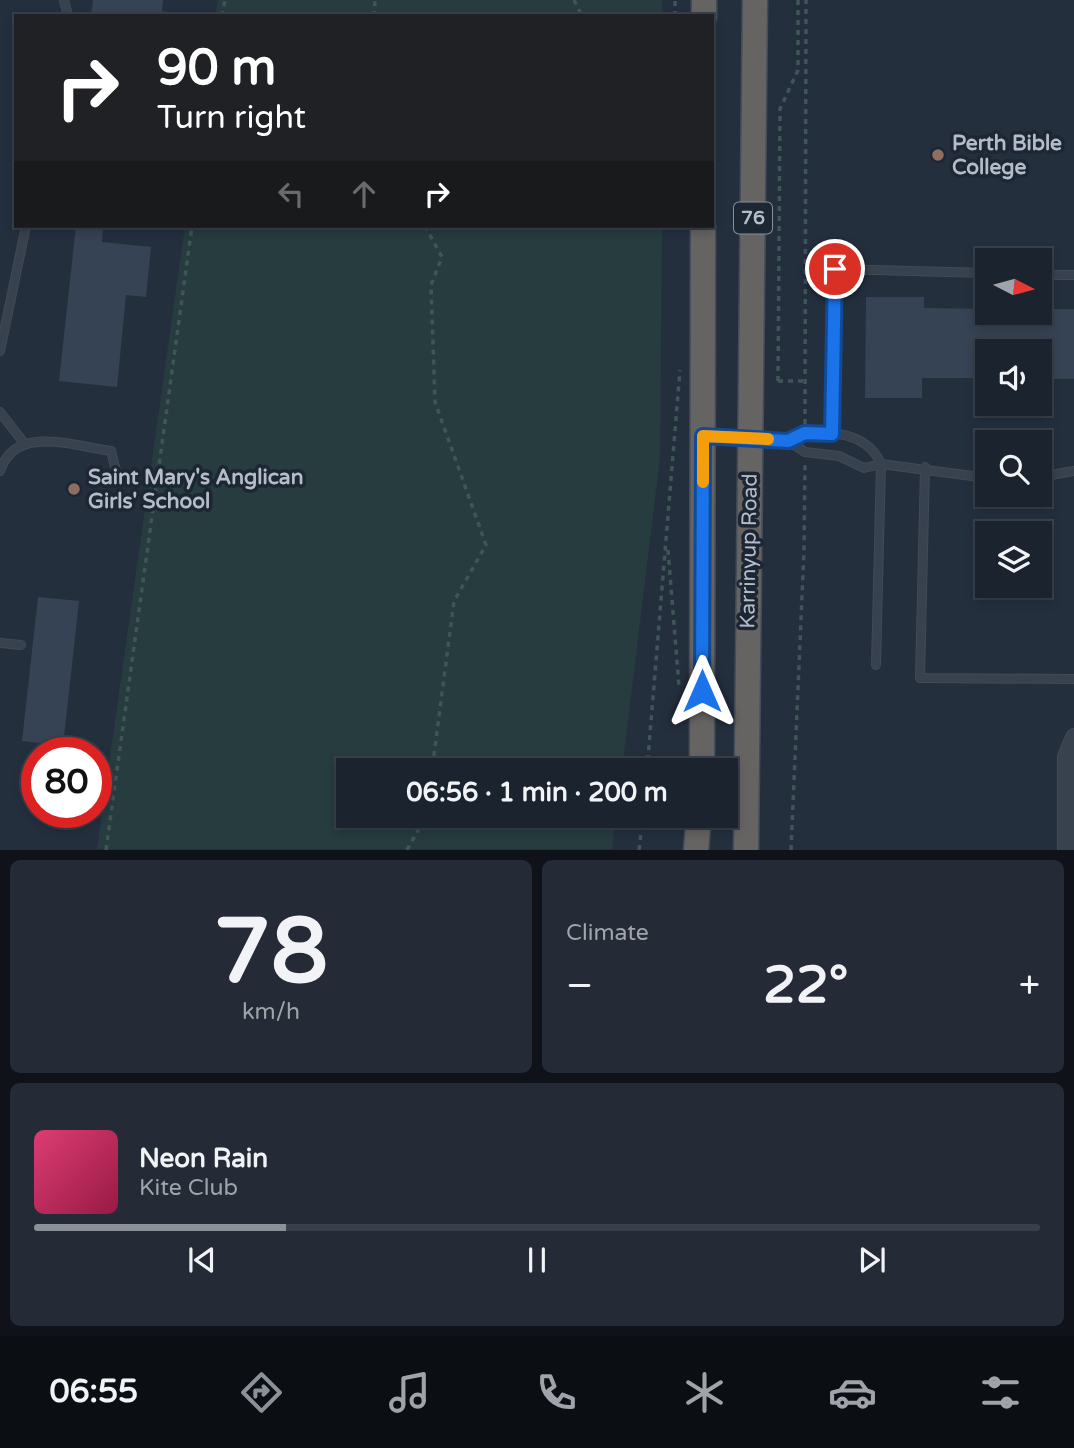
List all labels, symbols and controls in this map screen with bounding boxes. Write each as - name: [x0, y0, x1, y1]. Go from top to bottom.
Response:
- text: 90 m: [157, 39, 276, 98]
- icon: right: [42, 42, 133, 133]
- text: Turn right: [157, 99, 306, 137]
- place label: Perth Bible College: [952, 131, 1062, 180]
- marker: Perth Bible College: [930, 147, 946, 163]
- icon: left: [272, 175, 310, 213]
- icon: ahead: [345, 175, 383, 213]
- icon: right: [418, 175, 456, 213]
- road number: 76: [734, 202, 772, 233]
- pin: [805, 239, 865, 299]
- north arrow: [975, 248, 1052, 326]
- map controls: [975, 248, 1052, 598]
- icon: arrive: [816, 250, 854, 288]
- button: sound: [975, 339, 1052, 416]
- button: search: [975, 430, 1052, 507]
- place label: Saint Mary's Anglican Girls' School: [88, 465, 303, 514]
- street label: Karrinyup Road: [735, 473, 763, 629]
- marker: Saint Mary's Anglican Girls' School: [66, 481, 82, 497]
- button: layers: [975, 521, 1052, 598]
- position arrow: [665, 654, 739, 728]
- speed limit sign: 80: [21, 737, 112, 828]
- text: 06:56 · 1 min · 200 m: [406, 777, 668, 808]
- text: 78: [214, 897, 328, 1007]
- text: Climate: [566, 919, 649, 947]
- text: 22°: [763, 954, 848, 1017]
- text: −: [566, 963, 593, 1009]
- text: +: [1019, 963, 1040, 1009]
- text: km/h: [242, 998, 300, 1026]
- text: Neon Rain: [139, 1143, 268, 1174]
- text: Kite Club: [139, 1174, 238, 1202]
- icon: previous: [183, 1241, 221, 1279]
- icon: pause: [518, 1241, 556, 1279]
- icon: next: [853, 1241, 891, 1279]
- icon: directions: [237, 1368, 286, 1417]
- icon: music: [385, 1368, 434, 1417]
- icon: phone: [532, 1368, 581, 1417]
- icon: climate: [680, 1368, 729, 1417]
- icon: car: [828, 1368, 877, 1417]
- icon: filters: [976, 1368, 1025, 1417]
- text: 06:55: [49, 1373, 138, 1411]

